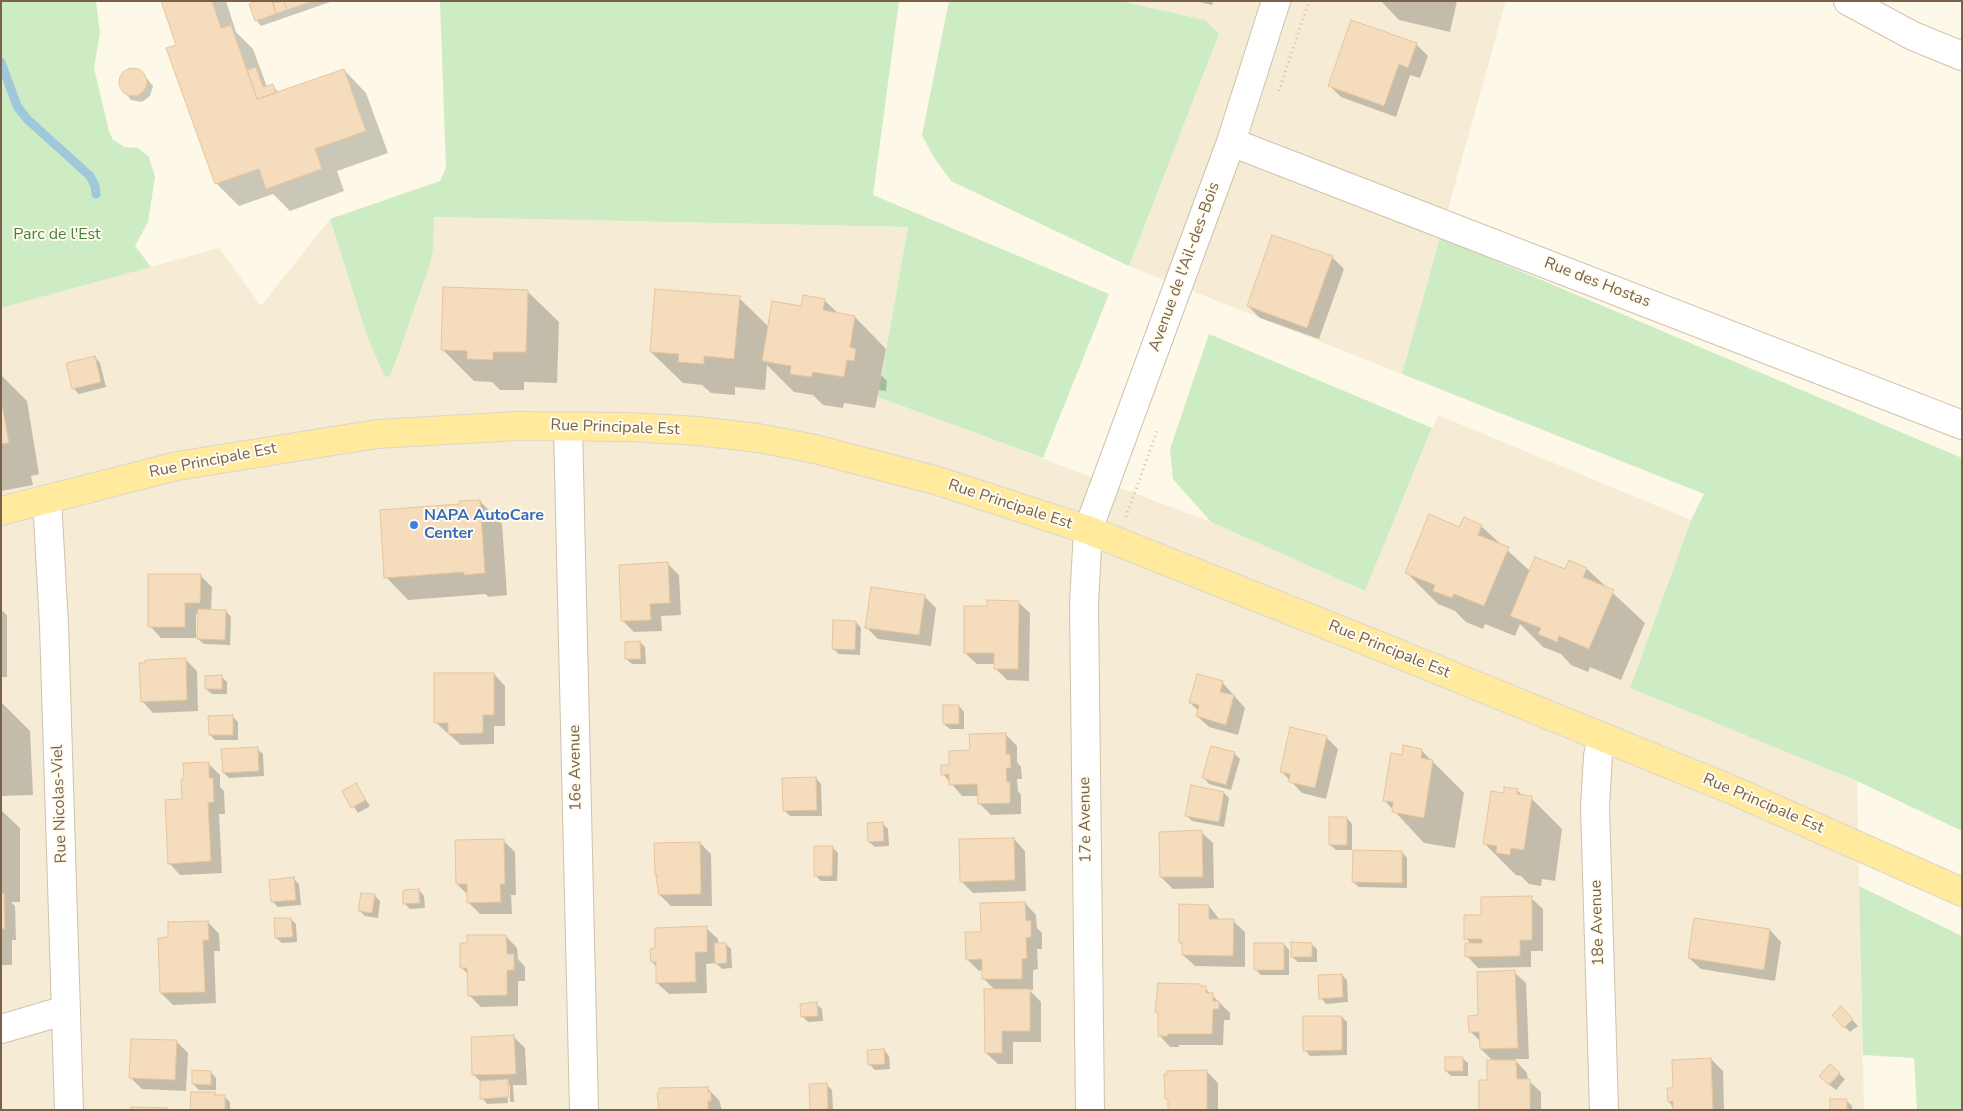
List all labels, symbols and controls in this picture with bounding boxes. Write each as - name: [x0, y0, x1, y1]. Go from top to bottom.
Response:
- street label: Avenue de l'Ail-des-Bois: [1145, 180, 1225, 354]
- park label: Parc de l'Est: [13, 225, 101, 245]
- street label: Rue des Hostas: [1541, 254, 1653, 312]
- street label: Rue Principale Est: [550, 416, 680, 440]
- street label: Rue Principale Est: [148, 439, 278, 483]
- street label: Rue Principale Est: [945, 476, 1075, 534]
- place label: NAPA AutoCare Center: [424, 506, 544, 544]
- marker: NAPA AutoCare Center: [408, 519, 420, 531]
- street label: Rue Principale Est: [1325, 617, 1453, 683]
- street label: 16e Avenue: [566, 725, 586, 811]
- street label: Rue Nicolas-Viel: [48, 744, 72, 864]
- street label: Rue Principale Est: [1700, 770, 1826, 838]
- street label: 17e Avenue: [1076, 777, 1096, 863]
- street label: 18e Avenue: [1587, 880, 1609, 966]

